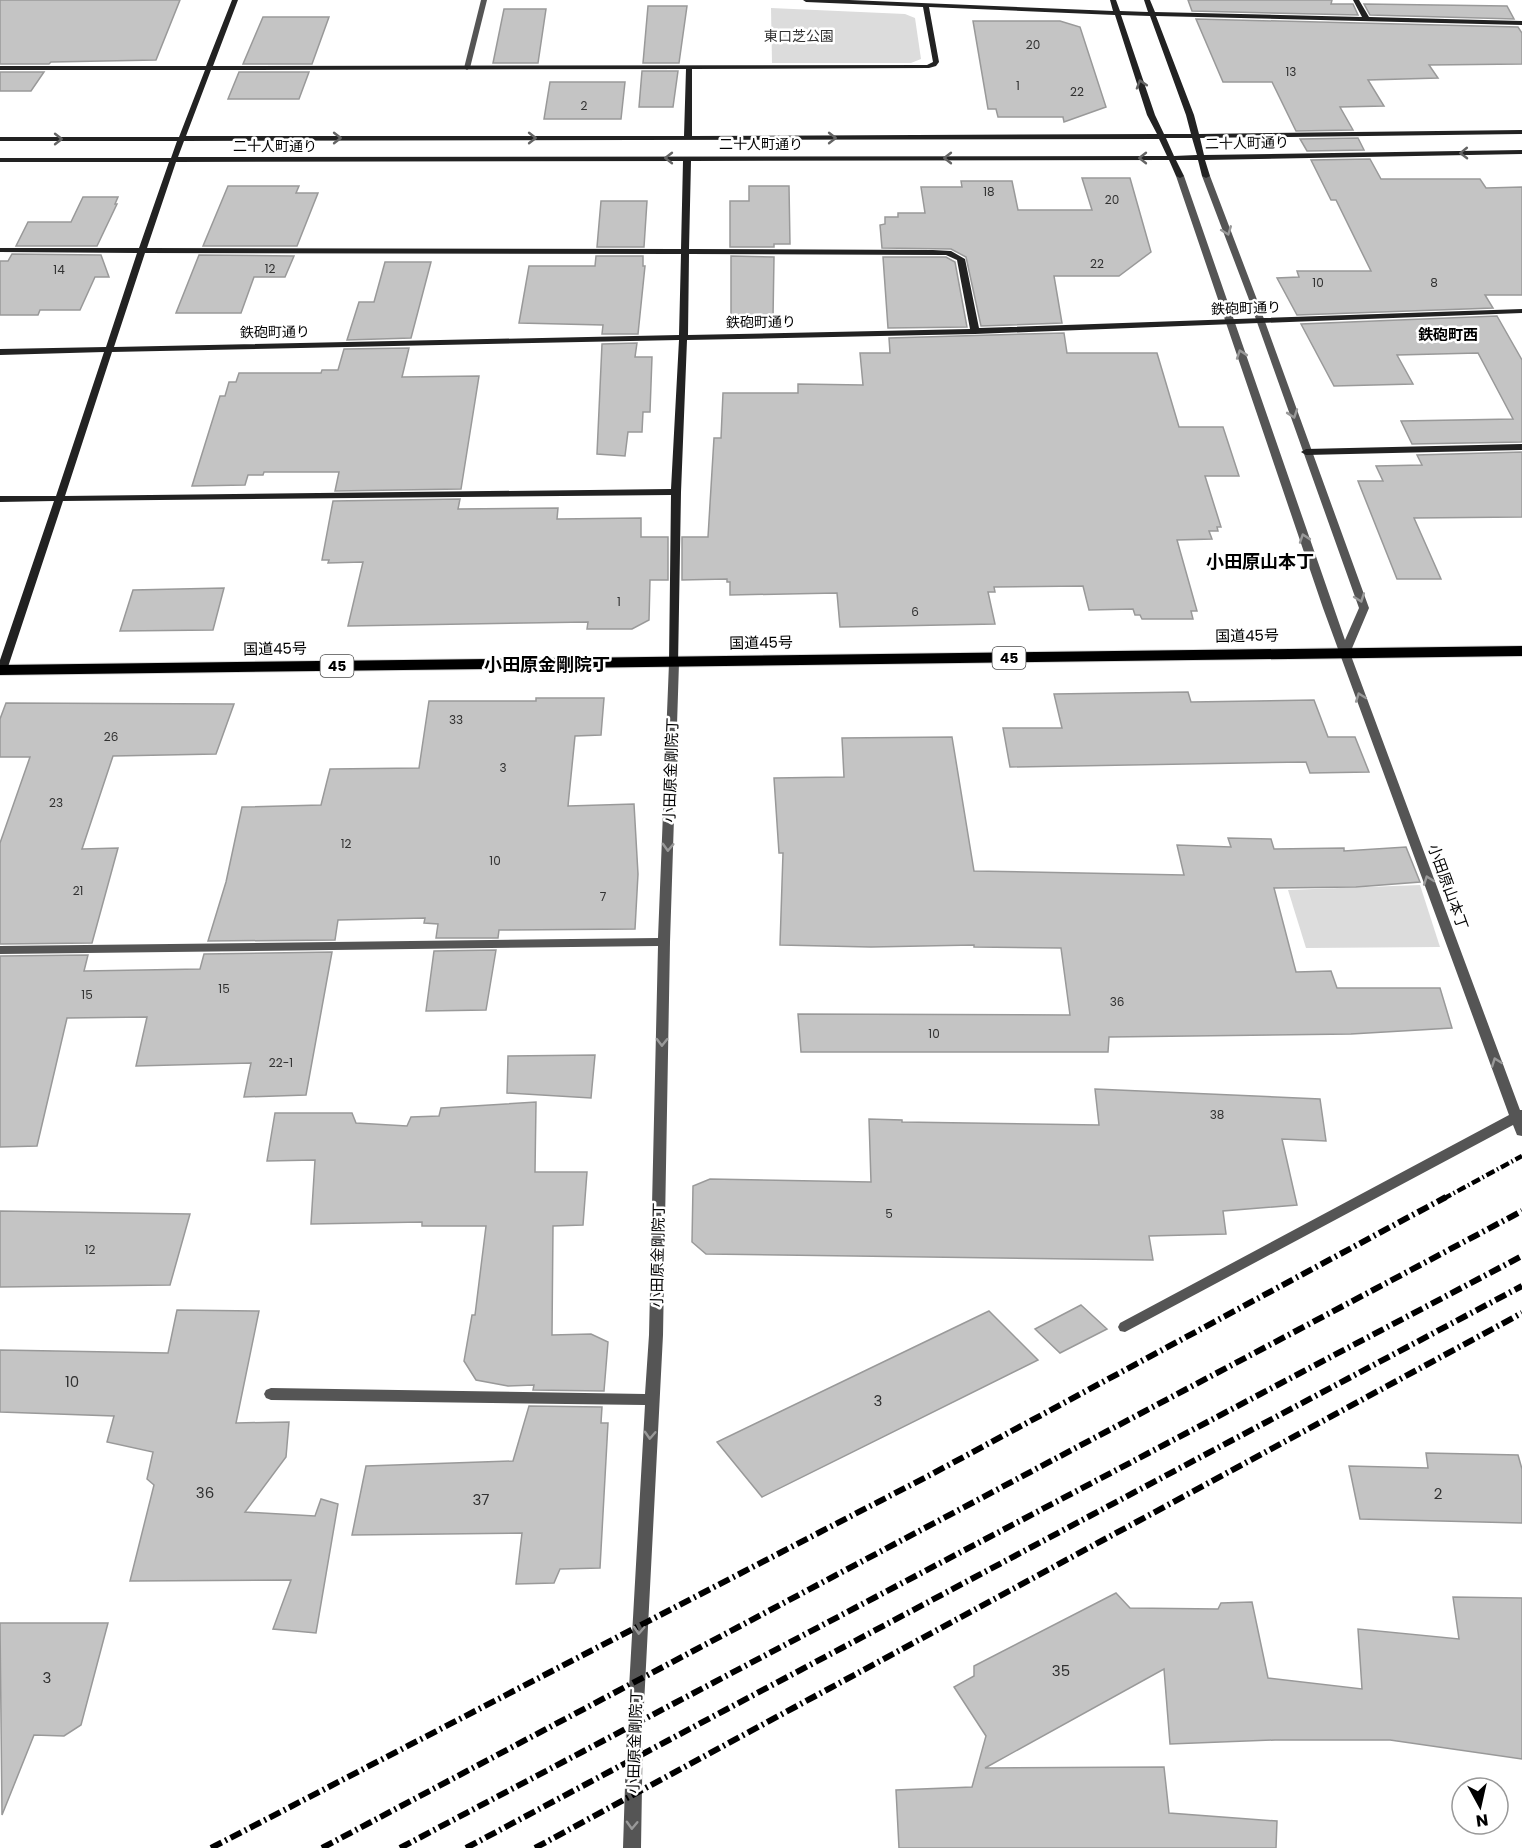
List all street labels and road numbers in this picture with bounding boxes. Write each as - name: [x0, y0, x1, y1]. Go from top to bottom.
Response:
- street label: 二十人町通り: [1205, 132, 1289, 154]
- street label: 二十人町通り: [719, 134, 803, 154]
- street label: 二十人町通り: [233, 136, 317, 156]
- street label: 鉄砲町通り: [1211, 297, 1281, 319]
- street label: 鉄砲町通り: [726, 311, 796, 333]
- street label: 鉄砲町通り: [240, 321, 310, 343]
- street label: 国道45号: [1215, 624, 1279, 647]
- street label: 国道45号: [729, 631, 793, 654]
- street label: 国道45号: [243, 637, 307, 660]
- road number: 45: [992, 647, 1026, 669]
- road number: 45: [320, 655, 354, 677]
- street label: 小田原金剛院丁: [658, 717, 683, 823]
- street label: 小田原山本丁: [1423, 841, 1474, 933]
- street label: 小田原金剛院丁: [646, 1202, 669, 1308]
- street label: 小田原金剛院丁: [622, 1688, 647, 1794]

